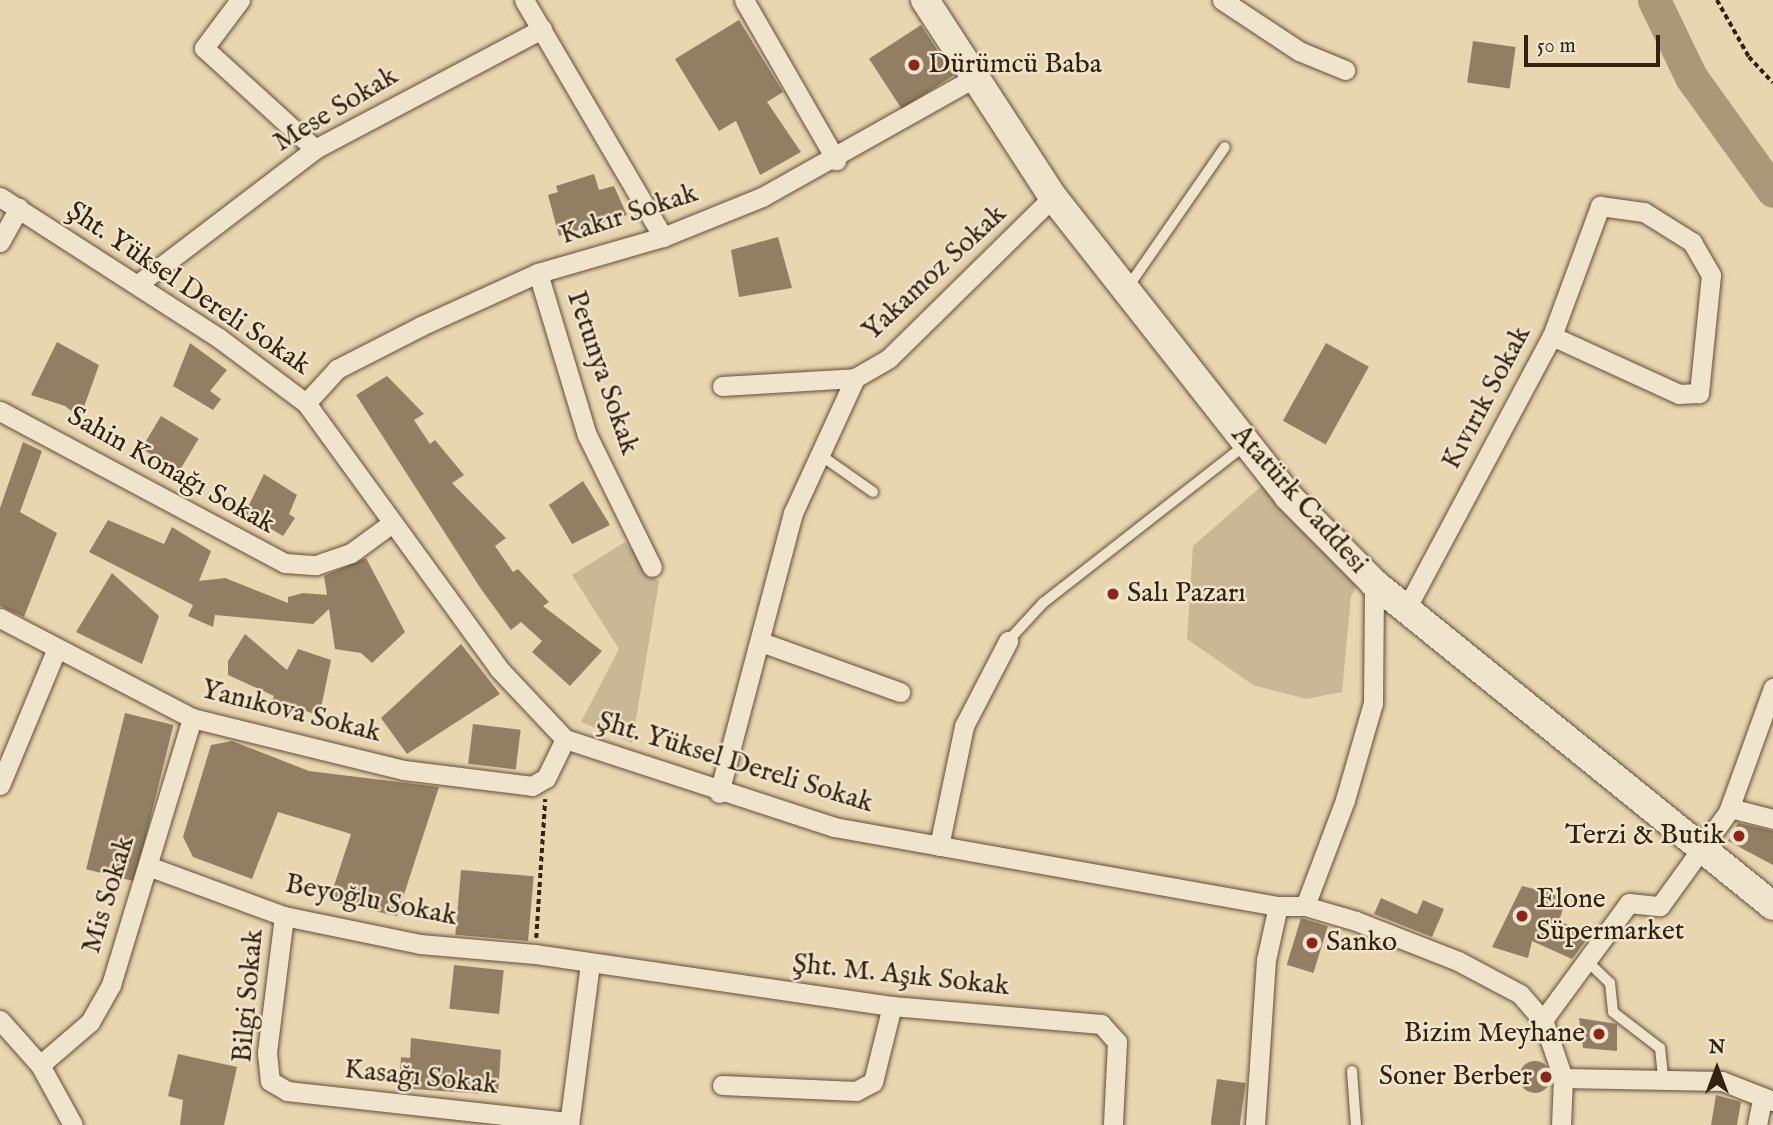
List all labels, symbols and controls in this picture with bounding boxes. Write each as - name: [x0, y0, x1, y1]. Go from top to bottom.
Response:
- scale bar: [1528, 21, 1664, 65]
- text: 50 m: [1537, 33, 1576, 60]
- place label: Dürümcü Baba: [928, 48, 1102, 82]
- marker: Dürümcü Baba: [906, 57, 922, 73]
- street label: Mese Sokak: [268, 60, 404, 160]
- street label: Kakır Sokak: [556, 177, 702, 253]
- street label: Şht. Yüksel Dereli Sokak: [60, 195, 316, 383]
- street label: Yakamoz Sokak: [856, 198, 1014, 348]
- street label: Petunya Sokak: [558, 287, 646, 459]
- street label: Kıvırık Sokak: [1435, 320, 1539, 476]
- street label: Sahin Konağı Sokak: [61, 400, 281, 542]
- street label: Atatürk Caddesi: [1224, 419, 1374, 581]
- place label: Salı Pazarı: [1127, 577, 1246, 611]
- marker: Salı Pazarı: [1105, 586, 1121, 602]
- street label: Yanıkova Sokak: [198, 673, 384, 751]
- street label: Şht. Yüksel Dereli Sokak: [593, 705, 877, 821]
- place label: Terzi & Butik: [1565, 819, 1725, 853]
- marker: Terzi & Butik: [1731, 828, 1747, 844]
- street label: Mis Sokak: [75, 832, 143, 958]
- street label: Beyoğlu Sokak: [282, 868, 460, 934]
- place label: Elone Süpermarket: [1536, 883, 1684, 949]
- marker: Elone Süpermarket: [1514, 908, 1530, 924]
- place label: Sanko: [1326, 926, 1397, 960]
- street label: Bilgi Sokak: [226, 928, 272, 1064]
- marker: Sanko: [1304, 935, 1320, 951]
- street label: Şht. M. Aşık Sokak: [791, 948, 1011, 1004]
- place label: Bizim Meyhane: [1404, 1017, 1585, 1051]
- marker: Bizim Meyhane: [1591, 1026, 1607, 1042]
- north arrow: [1682, 1034, 1752, 1104]
- text: N: [1709, 1036, 1725, 1060]
- street label: Kasağı Sokak: [342, 1053, 500, 1103]
- place label: Soner Berber: [1379, 1060, 1532, 1094]
- marker: Soner Berber: [1538, 1069, 1554, 1085]

